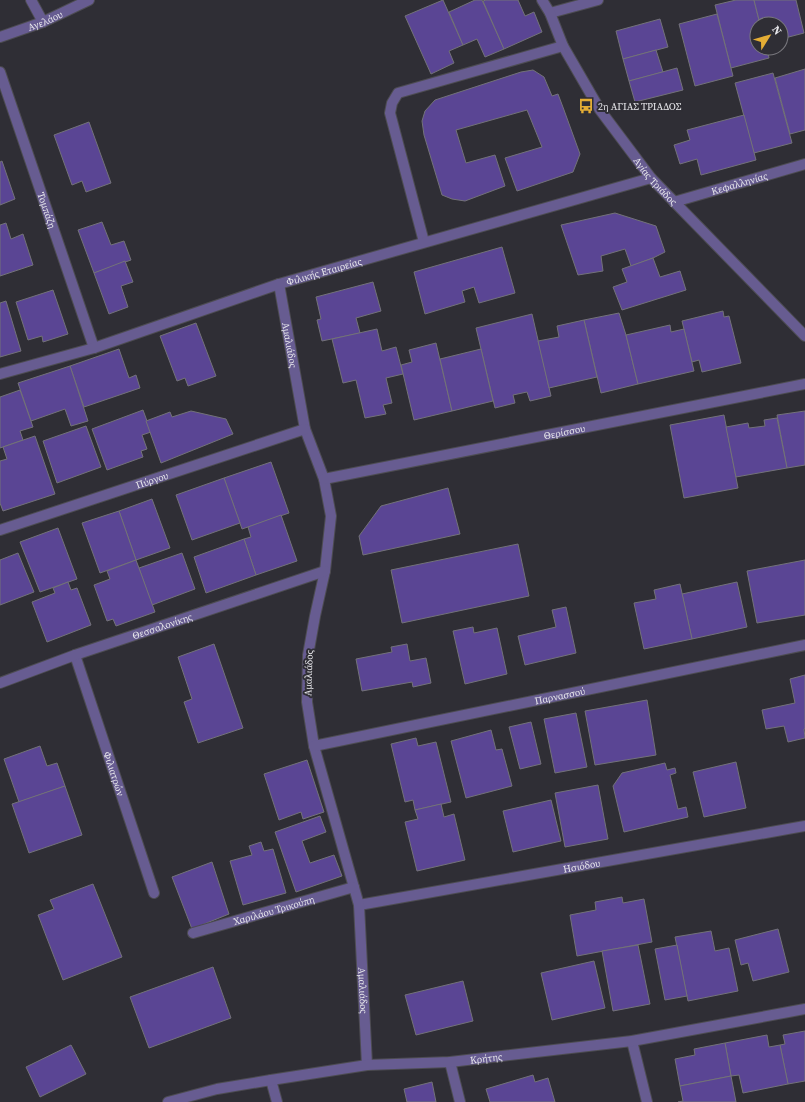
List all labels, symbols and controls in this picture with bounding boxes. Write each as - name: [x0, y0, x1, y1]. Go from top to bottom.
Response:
- street label: Αγελάου: [26, 8, 65, 34]
- north arrow: [749, 16, 789, 56]
- text: N: [768, 23, 785, 38]
- bus stop icon: 2η ΑΓΙΑΣ ΤΡΙΑΔΟΣ: [577, 97, 595, 115]
- place label: 2η ΑΓΙΑΣ ΤΡΙΑΔΟΣ: [598, 100, 682, 113]
- street label: Αγίας Τριάδος: [631, 155, 680, 209]
- street label: Κεφαλληνίας: [710, 169, 770, 198]
- street label: Τομπάζη: [34, 190, 59, 230]
- street label: Φιλικής Εταιρείας: [285, 255, 364, 289]
- street label: Αμαλιάδος: [279, 321, 300, 370]
- street label: Θερίσσου: [543, 422, 586, 442]
- street label: Πύργου: [134, 469, 170, 492]
- street label: Θεσσαλονίκης: [130, 610, 195, 642]
- street label: Αμαλιάδος: [301, 649, 316, 696]
- street label: Παρνασσού: [534, 684, 586, 707]
- street label: Φιλιατρών: [100, 750, 127, 798]
- street label: Ησιόδου: [562, 856, 601, 876]
- street label: Χαριλάου Τρικούπη: [232, 893, 316, 928]
- street label: Αμαλιάδος: [355, 967, 370, 1015]
- street label: Κρήτης: [469, 1050, 503, 1067]

